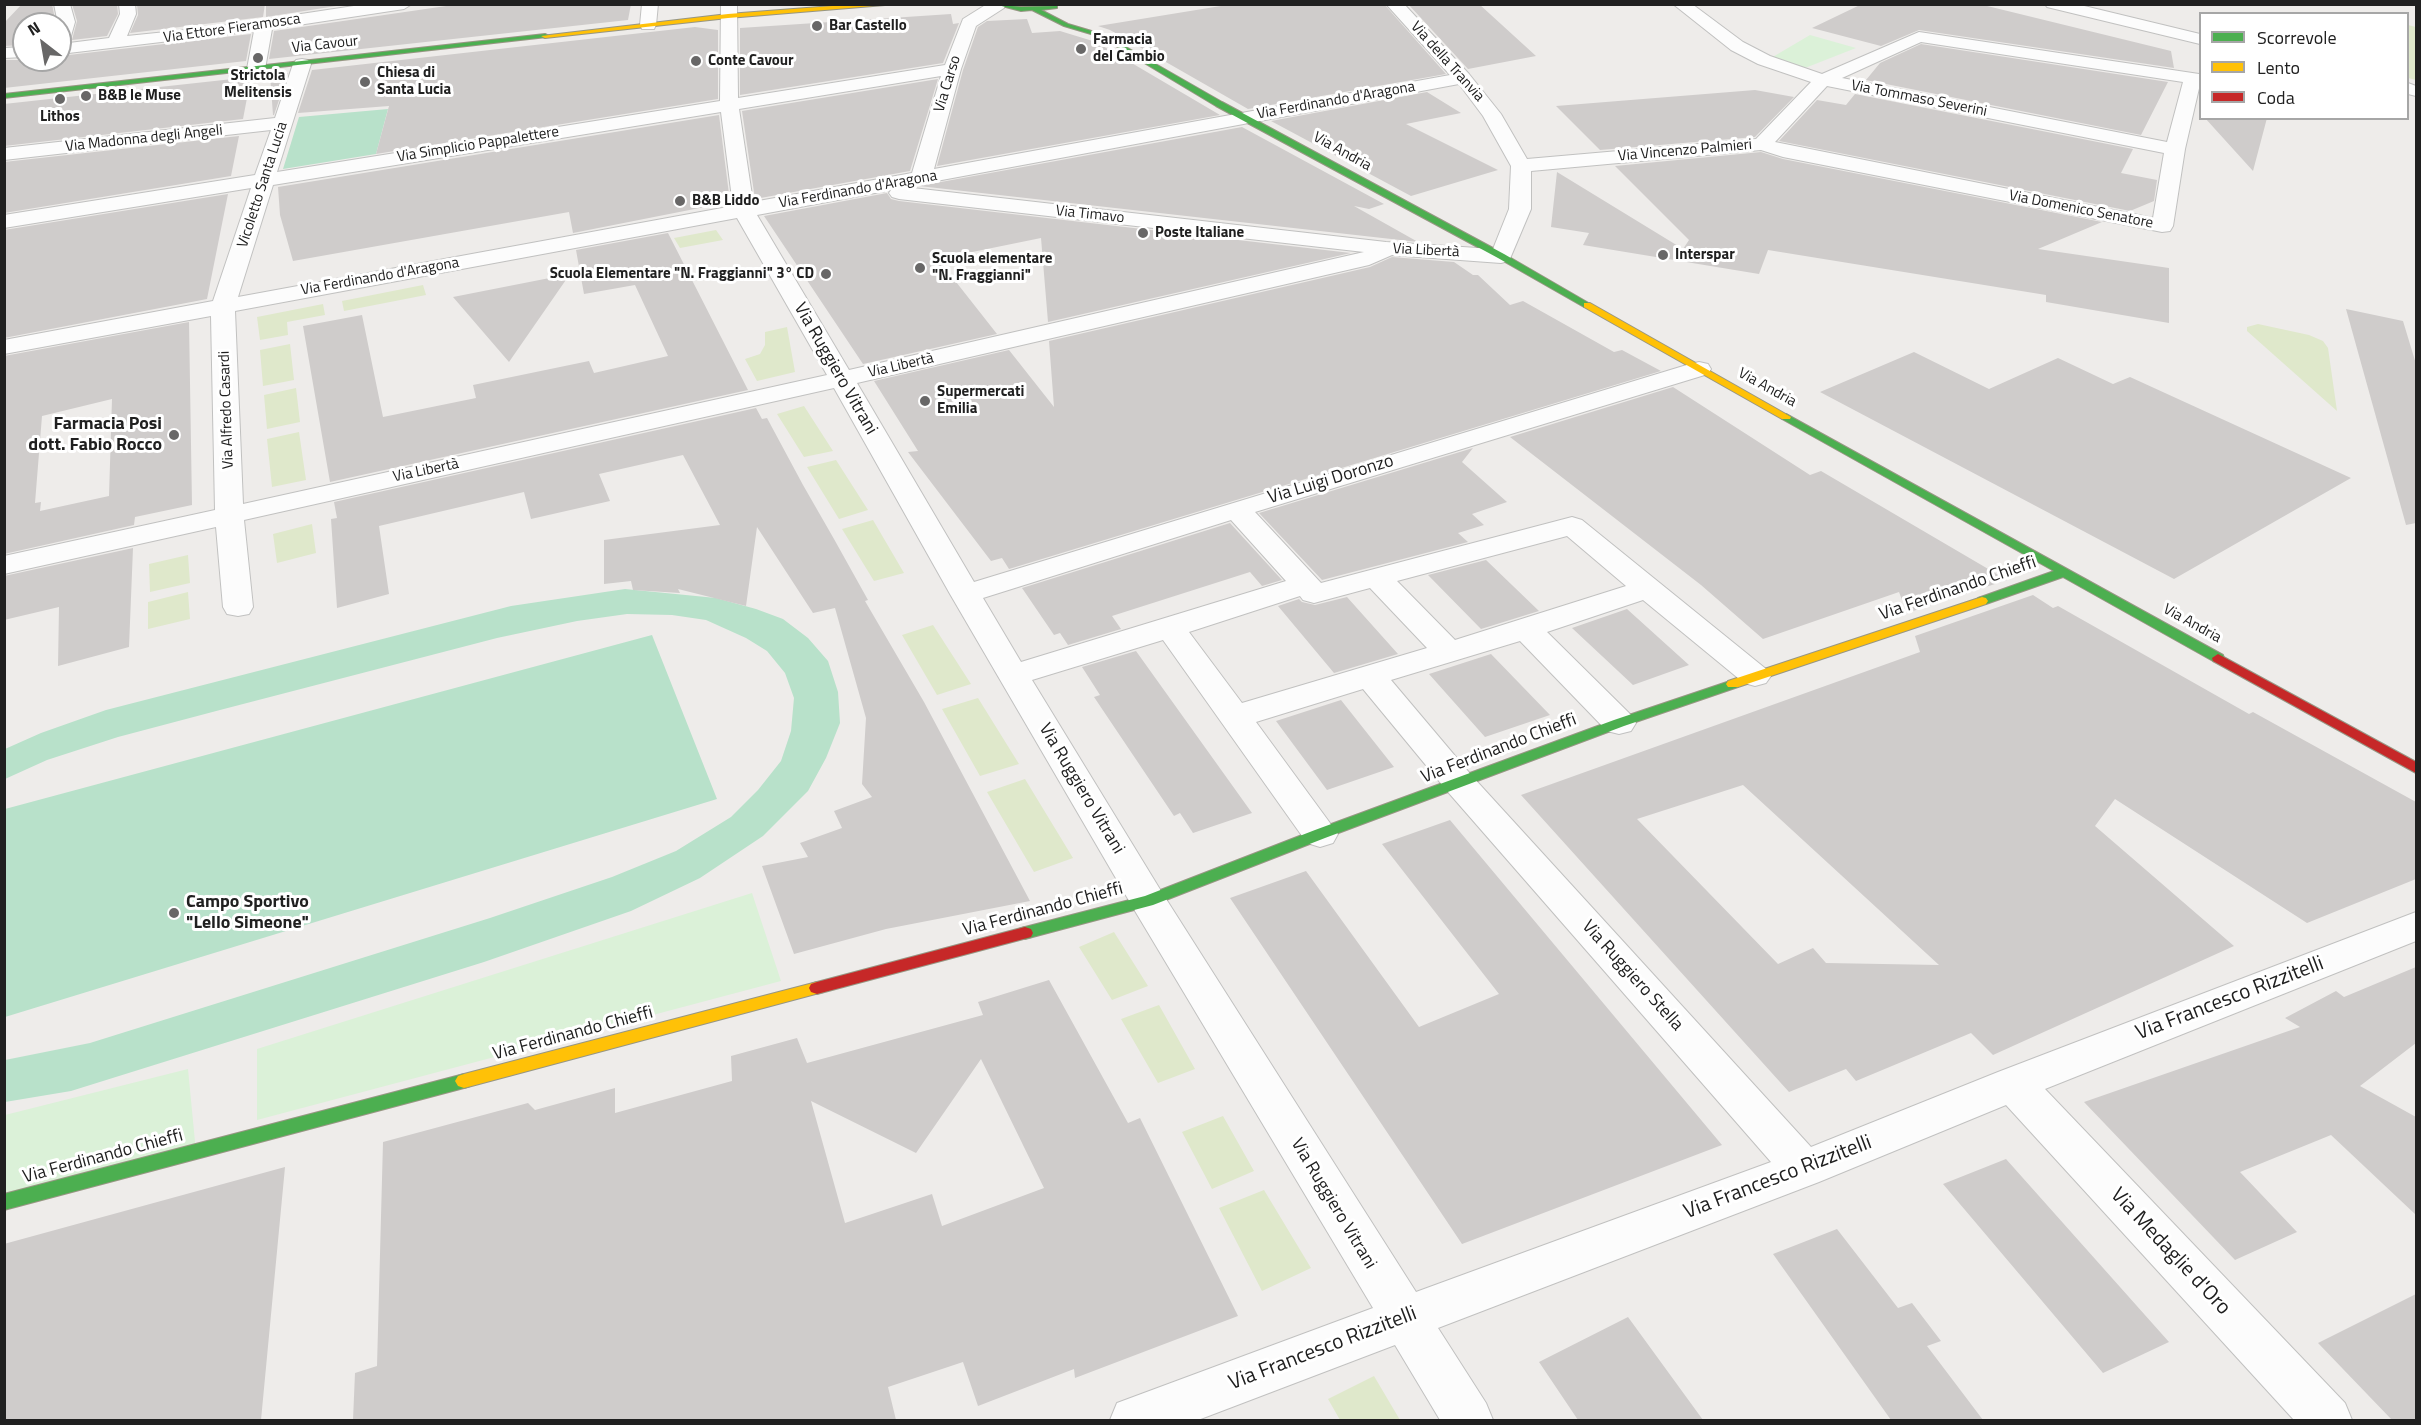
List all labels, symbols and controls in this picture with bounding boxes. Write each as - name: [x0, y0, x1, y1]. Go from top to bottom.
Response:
- street label: Via Ettore Fieramosca: [162, 10, 302, 48]
- north arrow: [12, 12, 72, 72]
- legend: [2199, 12, 2409, 120]
- text: N: [23, 15, 45, 41]
- place label: Bar Castello: [829, 17, 907, 35]
- street label: Via della Tranvia: [1406, 18, 1488, 106]
- marker: Bar Castello: [810, 19, 824, 33]
- text: Scorrevole: [2257, 24, 2336, 51]
- place label: Farmacia del Cambio: [1093, 31, 1165, 66]
- street label: Via Cavour: [291, 33, 359, 57]
- marker: Farmacia del Cambio: [1074, 42, 1088, 56]
- marker: Strictola Melitensis: [251, 51, 265, 65]
- place label: Conte Cavour: [708, 52, 794, 70]
- street label: Via Carso: [931, 53, 965, 115]
- marker: Conte Cavour: [689, 54, 703, 68]
- text: Lento: [2257, 54, 2300, 81]
- place label: Chiesa di Santa Lucia: [377, 64, 451, 99]
- place label: Strictola Melitensis: [224, 67, 292, 102]
- marker: Chiesa di Santa Lucia: [358, 75, 372, 89]
- street label: Via Tommaso Severini: [1849, 77, 1989, 121]
- street label: Via Ferdinando d'Aragona: [1256, 78, 1416, 124]
- text: Coda: [2257, 84, 2295, 111]
- place label: B&B le Muse: [98, 87, 181, 105]
- marker: B&B le Muse: [79, 89, 93, 103]
- marker: Lithos: [53, 92, 67, 106]
- place label: Lithos: [40, 108, 80, 126]
- street label: Vicoletto Santa Lucia: [234, 120, 292, 250]
- street label: Via Madonna degli Angeli: [64, 122, 224, 156]
- street label: Via Simplicio Pappalettere: [396, 123, 560, 167]
- street label: Via Andria: [1310, 129, 1374, 175]
- street label: Via Vincenzo Palmieri: [1617, 136, 1753, 166]
- street label: Via Ferdinando d'Aragona: [778, 167, 938, 213]
- street label: Via Domenico Senatore: [2007, 187, 2155, 233]
- place label: B&B Liddo: [692, 192, 759, 210]
- marker: B&B Liddo: [673, 194, 687, 208]
- street label: Via Timavo: [1055, 202, 1125, 228]
- place label: Poste Italiane: [1155, 224, 1244, 242]
- marker: Poste Italiane: [1136, 226, 1150, 240]
- street label: Via Libertà: [1392, 240, 1460, 262]
- place label: Interspar: [1675, 246, 1735, 264]
- marker: Interspar: [1656, 248, 1670, 262]
- place label: Scuola elementare "N. Fraggianni": [932, 250, 1052, 285]
- street label: Via Ferdinando d'Aragona: [300, 254, 460, 300]
- marker: Scuola elementare "N. Fraggianni": [913, 261, 927, 275]
- place label: Scuola Elementare "N. Fraggianni" 3° CD: [550, 265, 814, 283]
- marker: Scuola Elementare "N. Fraggianni" 3° CD: [819, 267, 833, 281]
- street label: Via Ruggiero Vitrani: [788, 299, 882, 439]
- street label: Via Libertà: [866, 350, 936, 382]
- street label: Via Alfredo Casardi: [216, 351, 238, 469]
- street label: Via Andria: [1735, 365, 1799, 411]
- place label: Supermercati Emilia: [937, 383, 1024, 418]
- marker: Supermercati Emilia: [918, 394, 932, 408]
- place label: Farmacia Posi dott. Fabio Rocco: [28, 414, 162, 456]
- marker: Farmacia Posi dott. Fabio Rocco: [167, 428, 181, 442]
- street label: Via Luigi Doronzo: [1265, 451, 1397, 509]
- street label: Via Libertà: [391, 455, 461, 487]
- street label: Via Ferdinando Chieffi: [1877, 552, 2039, 626]
- street label: Via Andria: [2160, 601, 2224, 647]
- street label: Via Ferdinando Chieffi: [1418, 709, 1580, 789]
- street label: Via Ruggiero Vitrani: [1033, 720, 1129, 858]
- street label: Via Ferdinando Chieffi: [961, 878, 1125, 942]
- place label: Campo Sportivo "Lello Simeone": [186, 892, 309, 934]
- marker: Campo Sportivo "Lello Simeone": [167, 906, 181, 920]
- street label: Via Ruggiero Stella: [1577, 916, 1687, 1036]
- street label: Via Francesco Rizzitelli: [2132, 952, 2328, 1046]
- street label: Via Ferdinando Chieffi: [491, 1002, 655, 1066]
- street label: Via Ferdinando Chieffi: [21, 1125, 185, 1189]
- street label: Via Francesco Rizzitelli: [1680, 1131, 1876, 1225]
- street label: Via Ruggiero Vitrani: [1285, 1135, 1381, 1273]
- street label: Via Medaglie d'Oro: [2105, 1183, 2235, 1321]
- street label: Via Francesco Rizzitelli: [1225, 1302, 1421, 1396]

